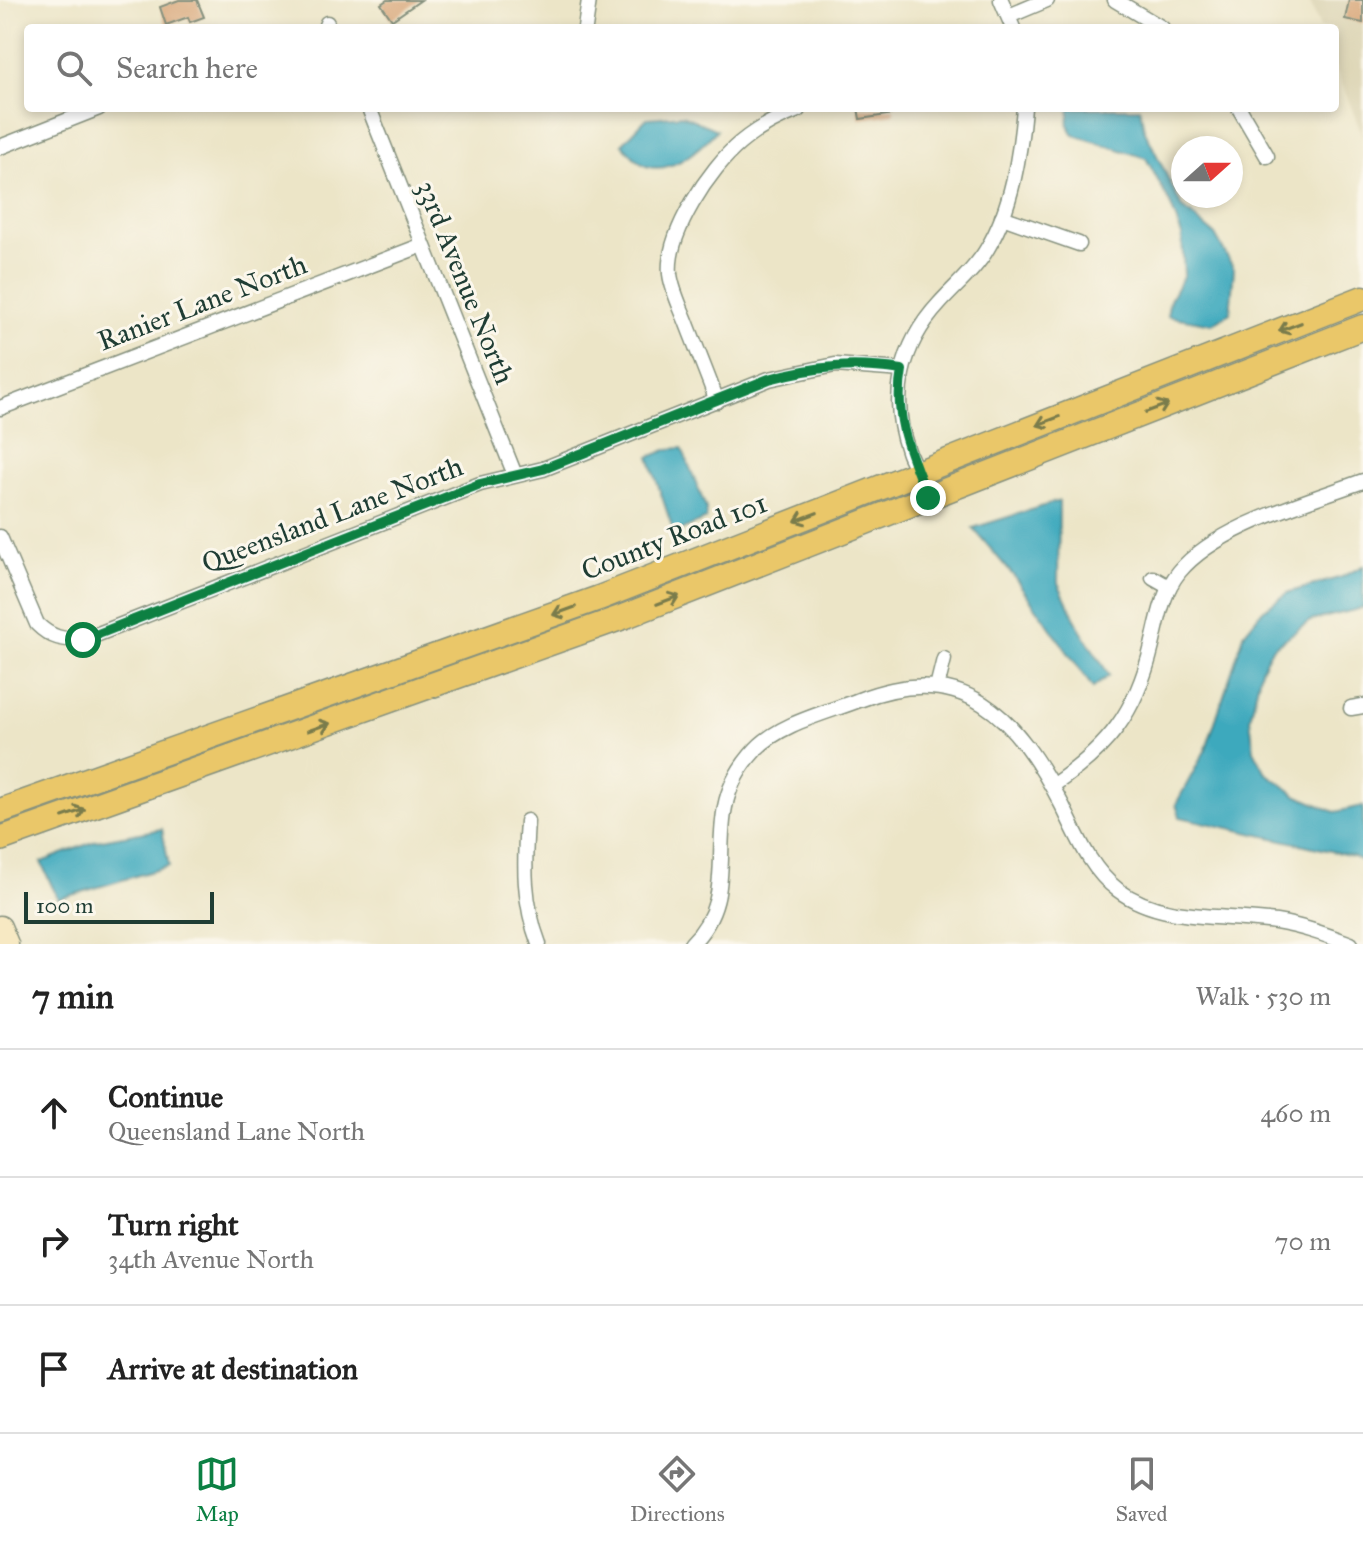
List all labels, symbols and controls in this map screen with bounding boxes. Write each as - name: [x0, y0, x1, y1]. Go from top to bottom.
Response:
- search box: [24, 24, 1339, 112]
- icon: search: [52, 46, 96, 90]
- text: Search here: [116, 50, 258, 86]
- north arrow: [1171, 136, 1243, 208]
- street label: 33rd Avenue North: [409, 175, 522, 389]
- street label: Ranier Lane North: [93, 246, 312, 358]
- one-way arrow: [1278, 320, 1303, 335]
- one-way arrow: [1144, 400, 1169, 414]
- one-way arrow: [1036, 415, 1061, 430]
- street label: Queensland Lane North: [197, 448, 468, 580]
- route end: [910, 480, 946, 516]
- street label: County Road 101: [576, 485, 772, 588]
- one-way arrow: [794, 510, 819, 525]
- one-way arrow: [655, 592, 680, 606]
- one-way arrow: [552, 604, 577, 619]
- route start: [65, 622, 101, 658]
- one-way arrow: [306, 718, 331, 733]
- one-way arrow: [61, 805, 85, 819]
- scale bar: [24, 888, 214, 924]
- text: 100 m: [36, 892, 93, 919]
- text: 7 min: [32, 976, 114, 1017]
- text: Walk · 530 m: [1196, 980, 1331, 1012]
- text: Continue: [108, 1079, 223, 1115]
- icon: ahead: [32, 1091, 76, 1135]
- text: 460 m: [1261, 1097, 1331, 1129]
- text: Queensland Lane North: [108, 1115, 365, 1147]
- text: Turn right: [108, 1207, 239, 1243]
- icon: right: [32, 1219, 76, 1263]
- text: 70 m: [1275, 1225, 1331, 1257]
- text: 34th Avenue North: [108, 1243, 314, 1275]
- icon: arrive: [32, 1347, 76, 1391]
- text: Arrive at destination: [108, 1351, 358, 1387]
- tab: Map: [195, 1452, 239, 1527]
- tab: Directions: [630, 1452, 725, 1527]
- tab: Saved: [1115, 1452, 1168, 1527]

